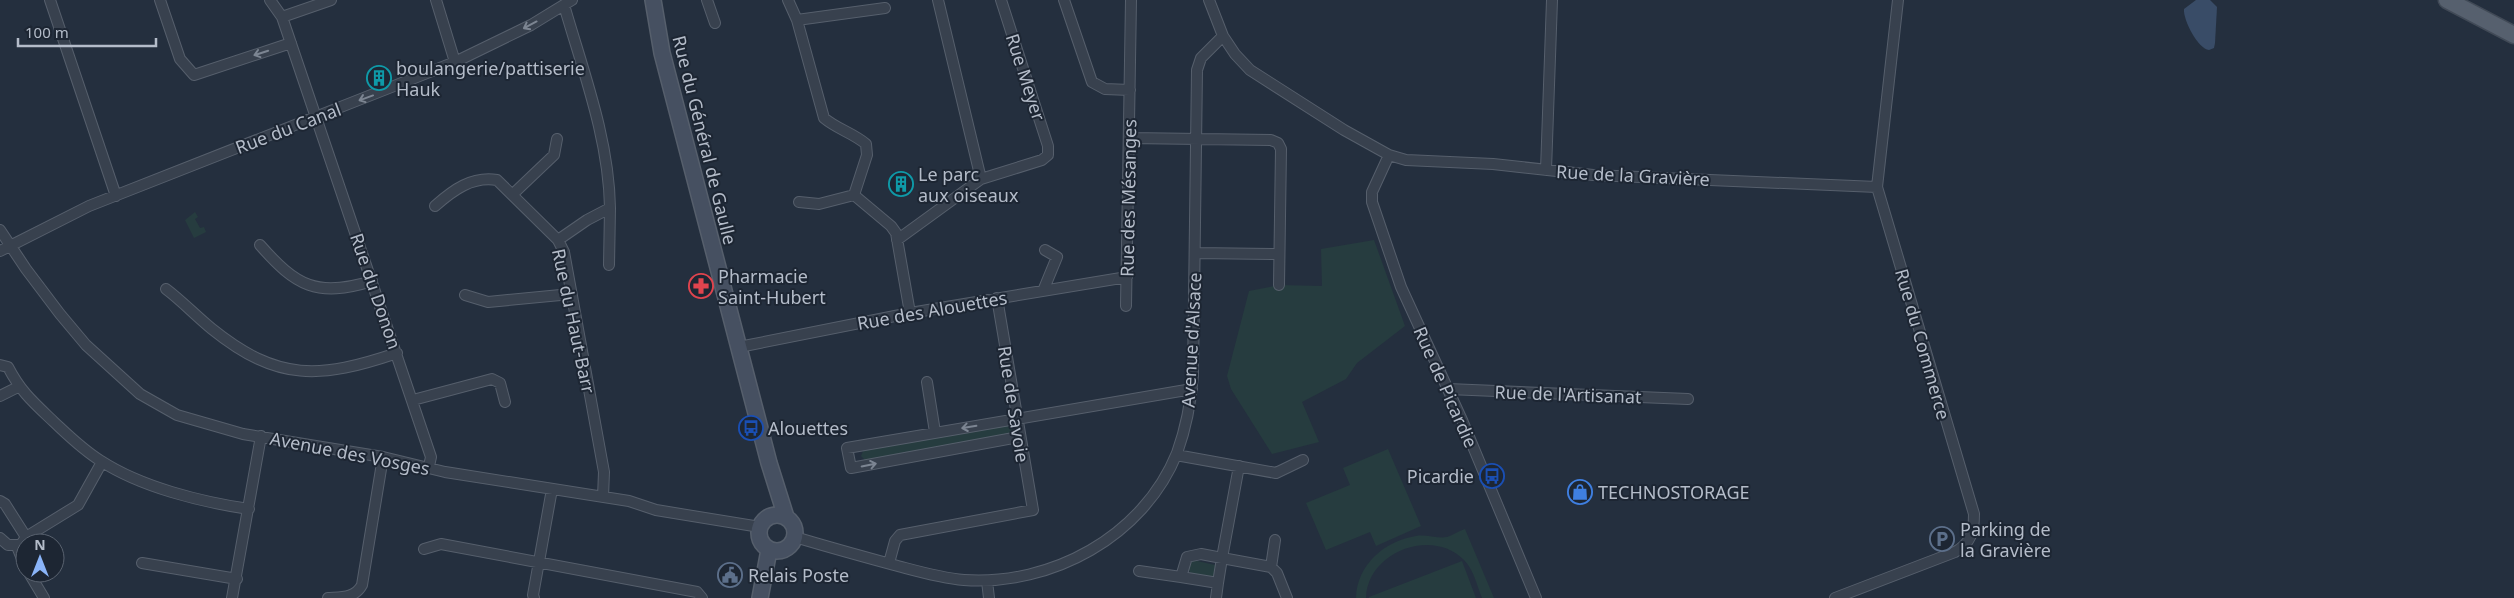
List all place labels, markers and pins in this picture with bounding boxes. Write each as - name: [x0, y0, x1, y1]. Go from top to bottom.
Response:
- place label: boulangerie/pattiserie Hauk: [396, 56, 585, 101]
- building icon: boulangerie/pattiserie Hauk: [366, 65, 392, 91]
- place label: Le parc aux oiseaux: [918, 162, 1019, 207]
- building icon: Le parc aux oiseaux: [888, 171, 914, 197]
- place label: Pharmacie Saint-Hubert: [718, 264, 826, 309]
- pharmacy icon: Pharmacie Saint-Hubert: [688, 273, 714, 299]
- bus stop icon: Alouettes: [738, 415, 764, 441]
- place label: Alouettes: [768, 416, 848, 440]
- bus stop icon: Picardie: [1479, 463, 1505, 489]
- place label: Picardie: [1407, 464, 1474, 488]
- shop icon: TECHNOSTORAGE: [1567, 479, 1593, 505]
- place label: TECHNOSTORAGE: [1598, 480, 1750, 504]
- place label: Parking de la Gravière: [1960, 517, 2051, 562]
- parking icon: Parking de la Gravière: [1929, 526, 1955, 552]
- public building icon: Relais Poste: [717, 562, 743, 588]
- place label: Relais Poste: [748, 563, 849, 587]

